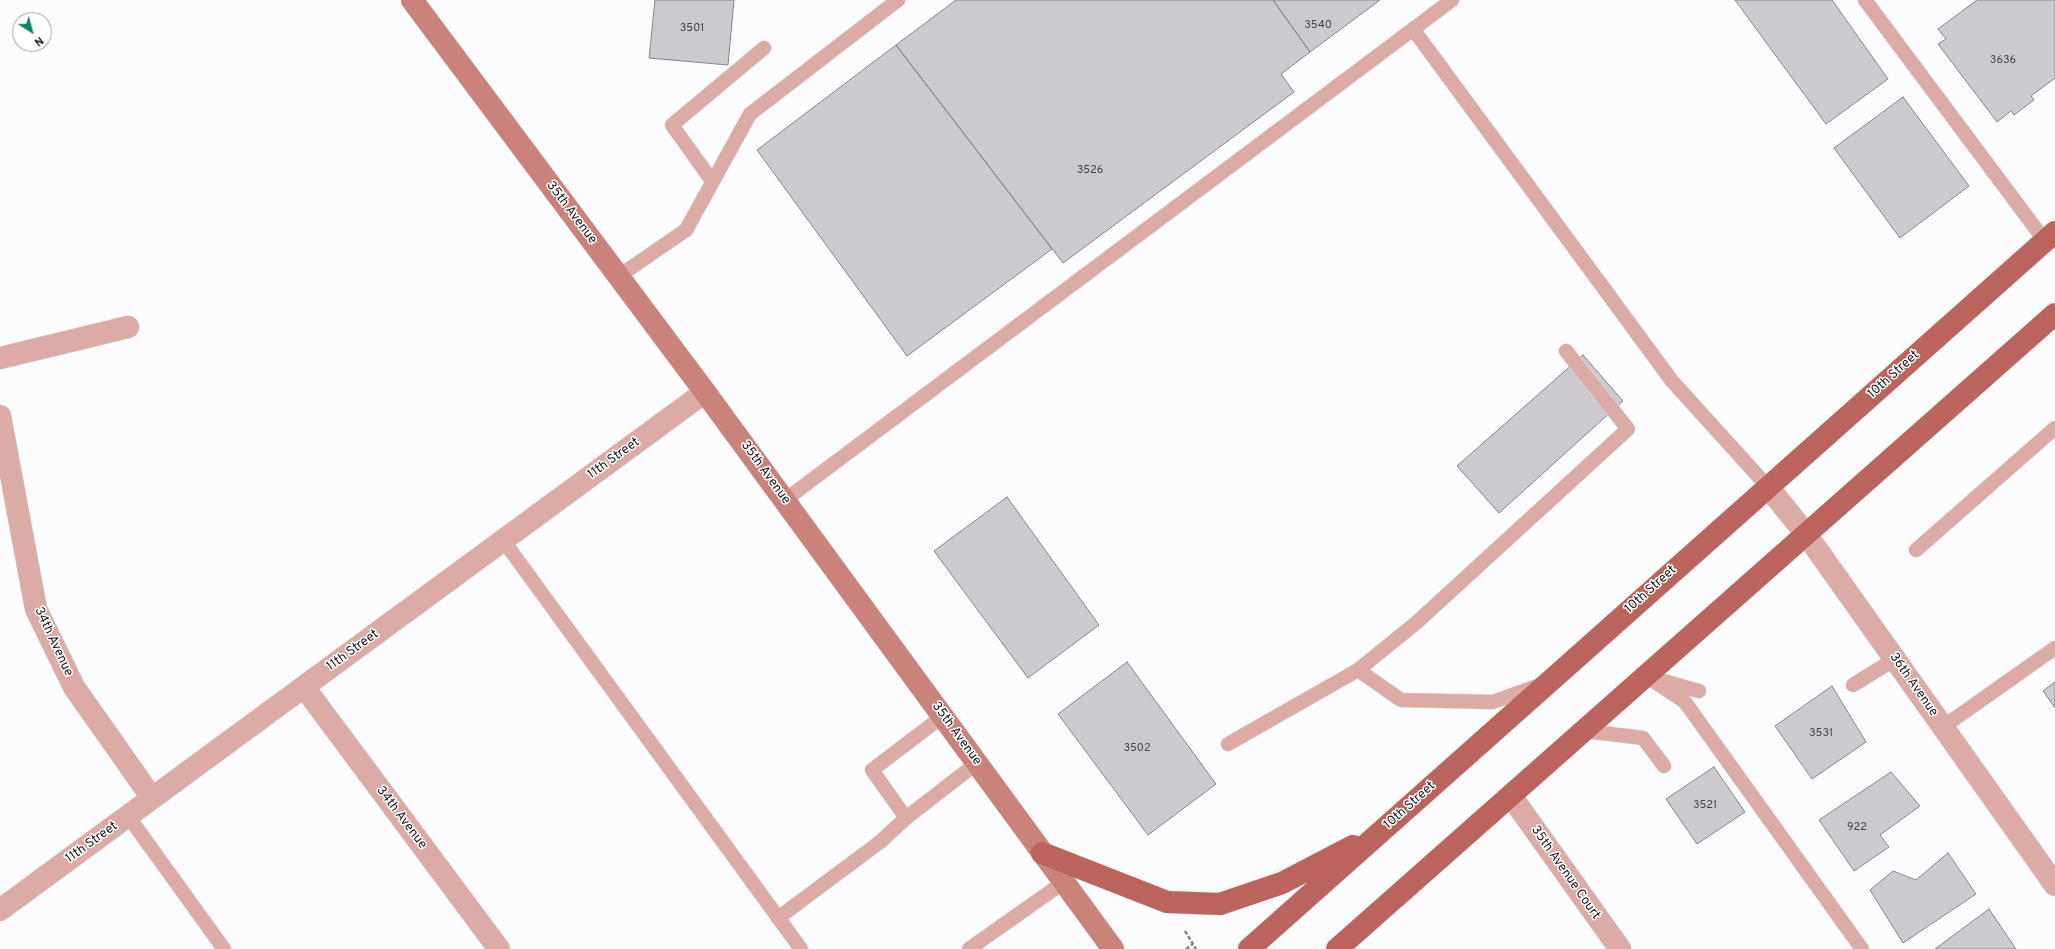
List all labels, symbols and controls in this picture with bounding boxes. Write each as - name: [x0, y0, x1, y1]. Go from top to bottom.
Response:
- north arrow: [12, 12, 52, 52]
- house number: 3540: [1304, 19, 1332, 33]
- house number: 3501: [680, 22, 704, 36]
- text: N: [31, 33, 46, 49]
- house number: 3636: [1990, 54, 2016, 68]
- house number: 3526: [1077, 164, 1103, 178]
- street label: 35th Avenue: [542, 179, 600, 247]
- street label: 10th Street: [1865, 348, 1923, 402]
- street label: 11th Street: [585, 435, 643, 483]
- street label: 35th Avenue: [737, 438, 793, 508]
- street label: 10th Street: [1622, 563, 1680, 617]
- street label: 34th Avenue: [30, 605, 76, 679]
- street label: 11th Street: [324, 627, 382, 675]
- street label: 36th Avenue: [1885, 650, 1941, 720]
- street label: 35th Avenue: [928, 699, 984, 769]
- house number: 3531: [1809, 727, 1833, 741]
- house number: 3502: [1123, 742, 1151, 756]
- street label: 10th Street: [1381, 779, 1439, 833]
- street label: 34th Avenue: [372, 784, 430, 852]
- house number: 3521: [1693, 799, 1717, 813]
- street label: 11th Street: [63, 819, 121, 867]
- house number: 922: [1847, 821, 1867, 835]
- street label: 35th Avenue Court: [1527, 823, 1603, 923]

